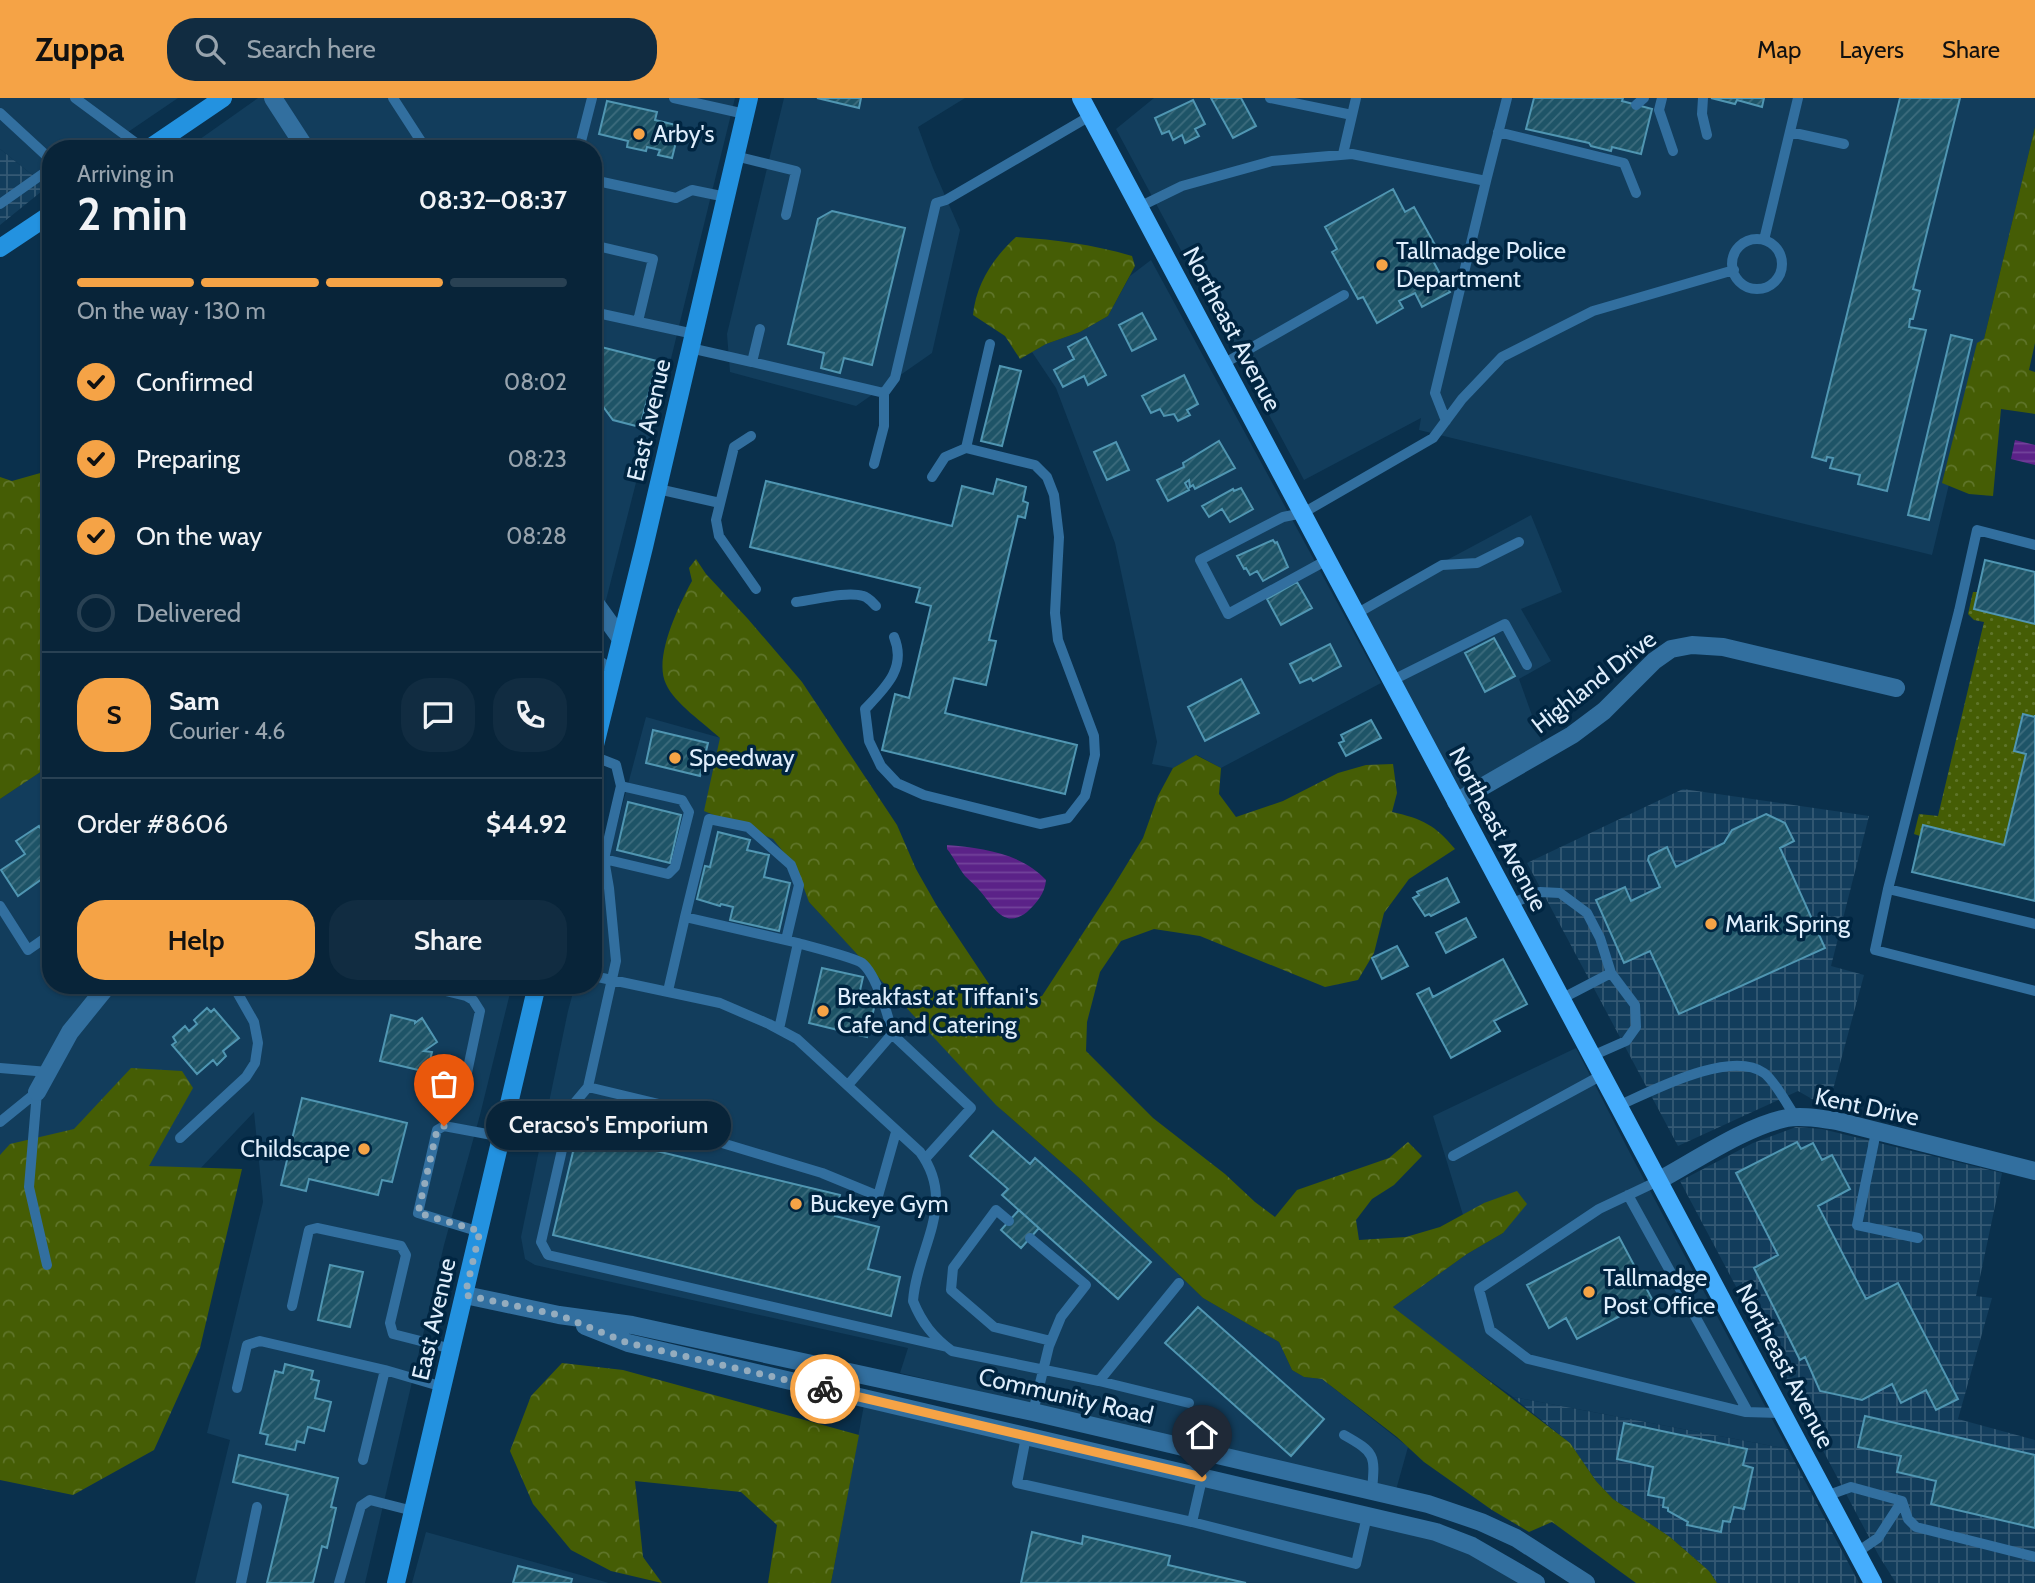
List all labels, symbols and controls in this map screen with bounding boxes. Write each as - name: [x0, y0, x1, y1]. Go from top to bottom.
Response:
- search box: [167, 18, 657, 81]
- text: Zuppa: [35, 29, 125, 69]
- icon: search: [191, 30, 229, 68]
- text: Search here: [247, 33, 376, 65]
- text: Map: [1757, 35, 1801, 64]
- text: Layers: [1839, 35, 1904, 64]
- text: Share: [1942, 35, 2000, 64]
- place label: Arby's: [653, 119, 714, 148]
- marker: Arby's: [631, 126, 647, 142]
- text: Arriving in: [77, 160, 174, 188]
- text: 08:32–08:37: [419, 184, 567, 216]
- text: 2 min: [77, 186, 188, 242]
- place label: Tallmadge Police Department: [1396, 236, 1566, 293]
- street label: Northeast Avenue: [1177, 242, 1288, 416]
- marker: Tallmadge Police Department: [1374, 257, 1390, 273]
- text: On the way · 130 m: [77, 297, 266, 325]
- street label: East Avenue: [620, 356, 677, 484]
- icon: check: [77, 363, 115, 401]
- text: Confirmed: [136, 366, 253, 398]
- text: 08:02: [504, 368, 567, 396]
- icon: check: [77, 440, 115, 478]
- text: Preparing: [136, 443, 240, 475]
- text: 08:23: [508, 445, 567, 473]
- icon: check: [77, 517, 115, 555]
- text: On the way: [136, 520, 262, 552]
- text: 08:28: [506, 522, 567, 550]
- text: Delivered: [136, 597, 241, 629]
- street label: Highland Drive: [1526, 624, 1662, 739]
- button: chat: [401, 678, 475, 752]
- button: phone: [493, 678, 567, 752]
- text: Sam: [169, 685, 220, 717]
- text: S: [106, 699, 122, 731]
- text: Courier · 4.6: [169, 717, 285, 745]
- street label: Northeast Avenue: [1443, 742, 1554, 916]
- place label: Speedway: [689, 743, 795, 772]
- marker: Speedway: [667, 750, 683, 766]
- text: Order #8606: [77, 808, 228, 840]
- text: $44.92: [486, 808, 567, 840]
- button: Help: [77, 900, 315, 980]
- button: Share: [329, 900, 567, 980]
- place label: Marik Spring: [1725, 909, 1851, 938]
- marker: Marik Spring: [1703, 916, 1719, 932]
- place label: Breakfast at Tiffani's Cafe and Catering: [837, 982, 1039, 1039]
- marker: Breakfast at Tiffani's Cafe and Catering: [815, 1003, 831, 1019]
- pin: [414, 1054, 474, 1126]
- icon: bag: [425, 1065, 463, 1103]
- street label: Kent Drive: [1812, 1081, 1922, 1132]
- callout: Ceracso's Emporium: [486, 1102, 731, 1150]
- text: Ceracso's Emporium: [509, 1111, 708, 1139]
- place label: Childscape: [240, 1134, 350, 1163]
- marker: Childscape: [356, 1141, 372, 1157]
- place label: Buckeye Gym: [810, 1189, 949, 1218]
- marker: Buckeye Gym: [788, 1196, 804, 1212]
- street label: East Avenue: [405, 1255, 462, 1383]
- place label: Tallmadge Post Office: [1603, 1263, 1715, 1320]
- street label: Northeast Avenue: [1730, 1279, 1841, 1453]
- marker: Tallmadge Post Office: [1581, 1284, 1597, 1300]
- courier: [790, 1354, 860, 1424]
- street label: Community Road: [976, 1361, 1156, 1430]
- icon: bike: [806, 1370, 844, 1408]
- pin: [1172, 1405, 1232, 1477]
- icon: home: [1183, 1416, 1221, 1454]

